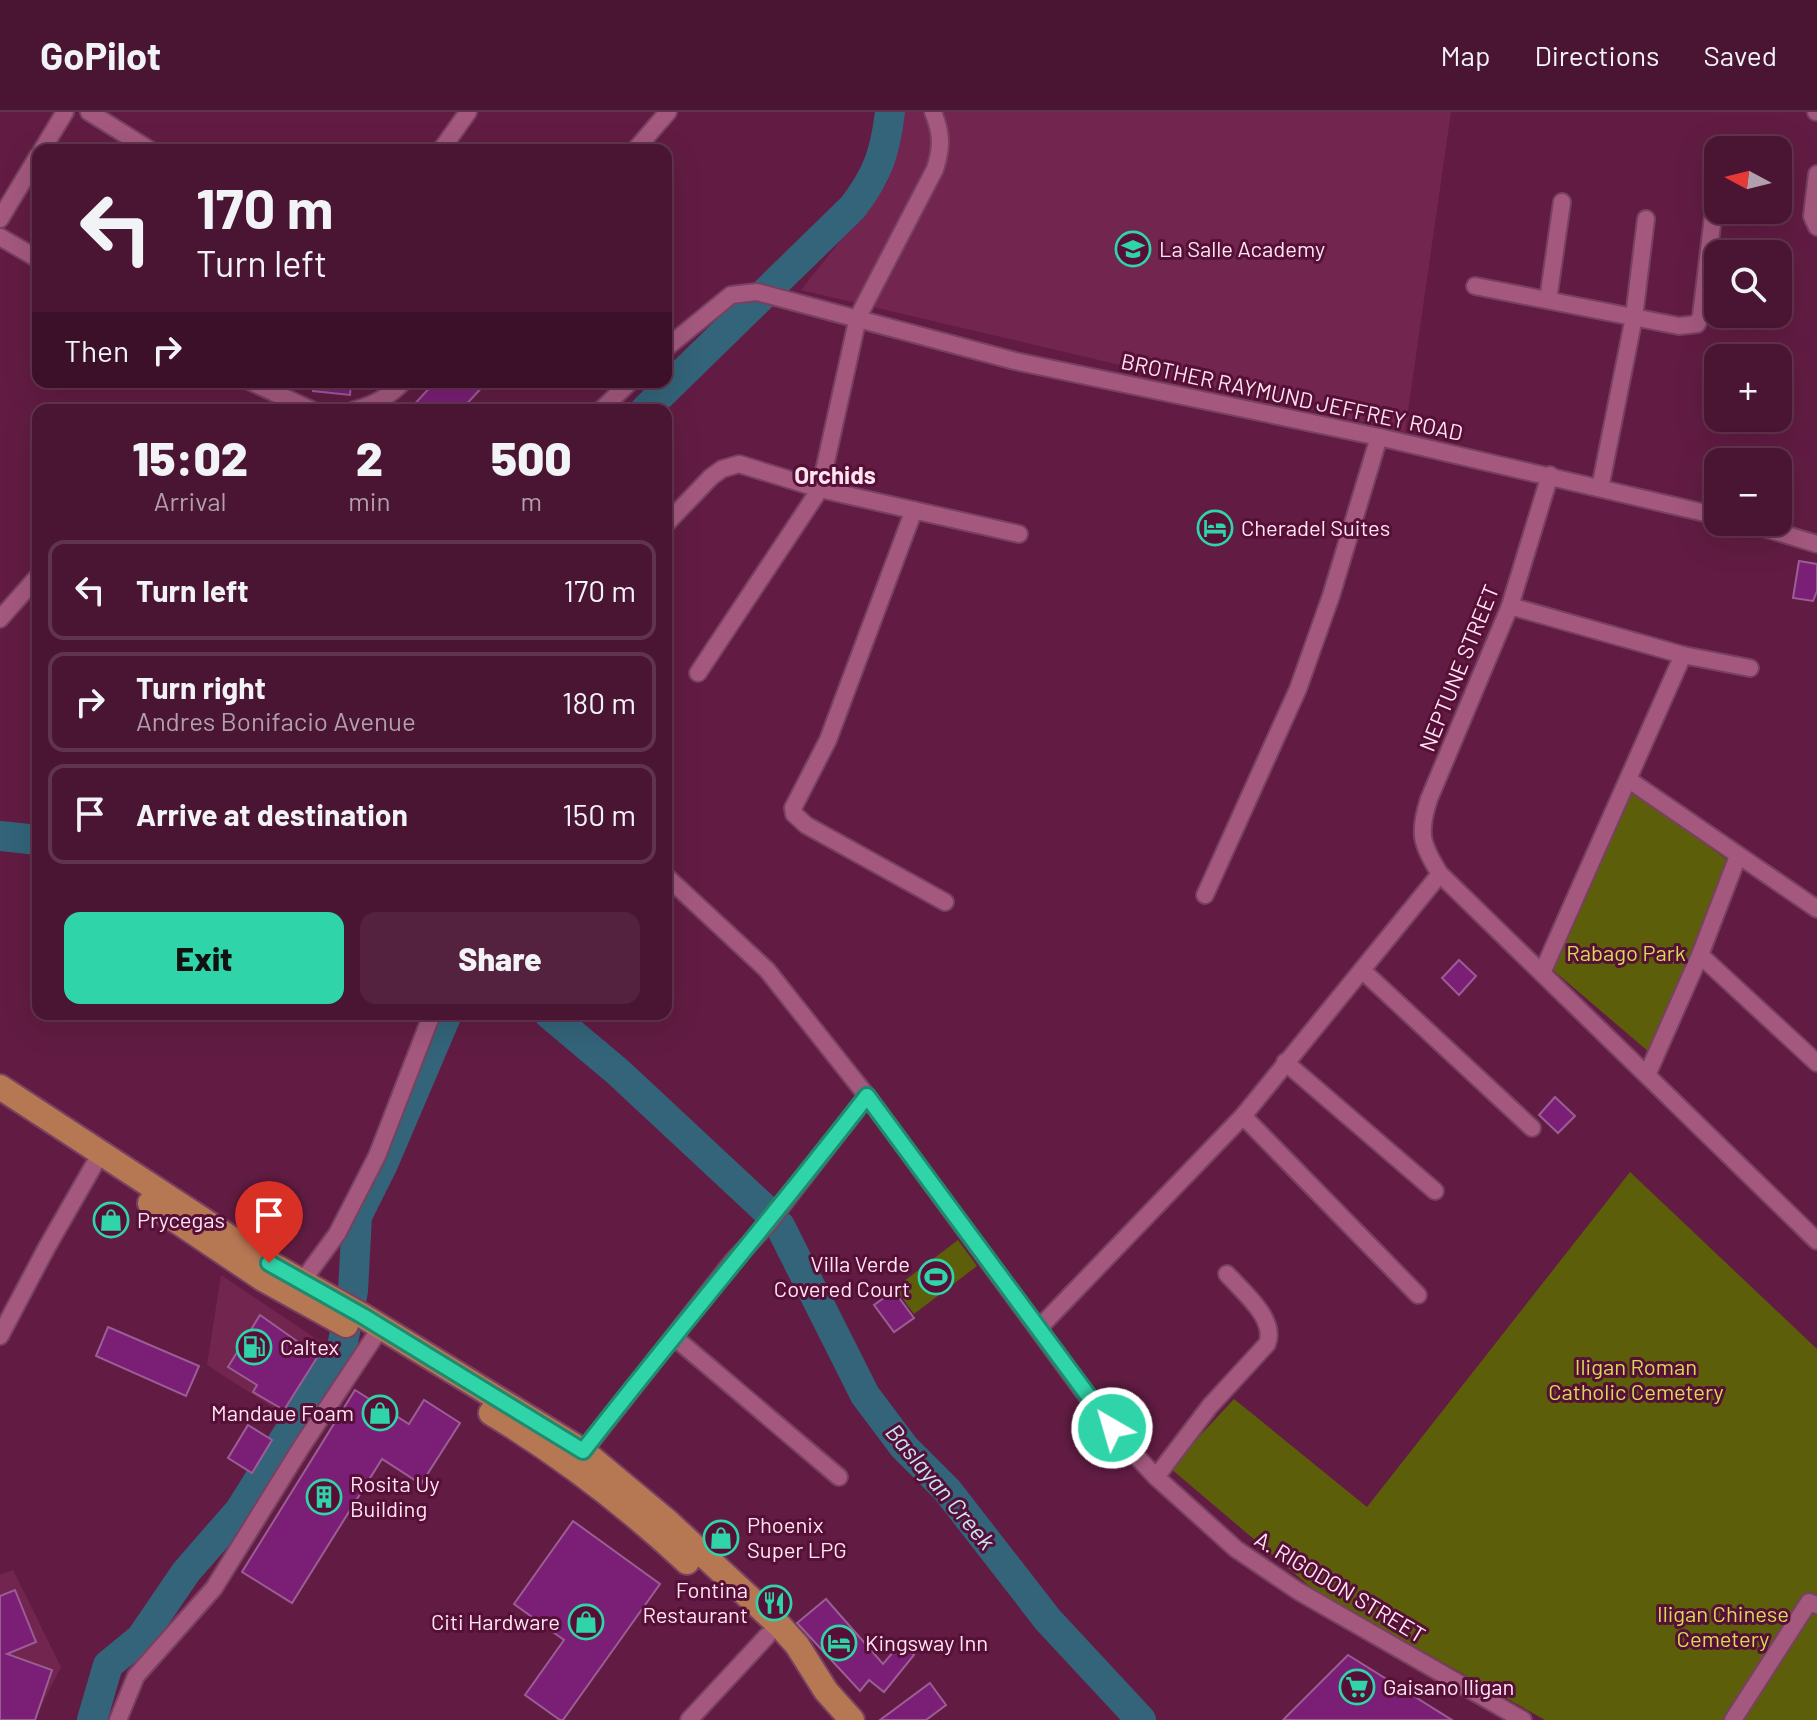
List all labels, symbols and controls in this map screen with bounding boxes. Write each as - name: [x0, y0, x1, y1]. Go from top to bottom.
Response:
- text: GoPilot: [40, 32, 161, 78]
- text: Map: [1441, 38, 1490, 72]
- text: Directions: [1534, 38, 1660, 72]
- text: Saved: [1704, 38, 1777, 72]
- north arrow: [1704, 136, 1792, 224]
- map controls: [1704, 136, 1792, 536]
- text: 170 m: [196, 173, 333, 240]
- icon: left: [64, 176, 168, 280]
- school or university icon: La Salle Academy: [1114, 230, 1152, 268]
- place label: La Salle Academy: [1159, 235, 1325, 261]
- button: search: [1704, 240, 1792, 328]
- text: Turn left: [196, 241, 327, 284]
- icon: right: [145, 328, 189, 372]
- text: Then: [64, 332, 129, 368]
- button: +: [1704, 344, 1792, 432]
- street label: BROTHER RAYMUND JEFFREY ROAD: [1119, 347, 1465, 445]
- text: 15:02: [132, 428, 248, 486]
- text: 2: [356, 428, 383, 486]
- text: 500: [491, 428, 572, 486]
- button: −: [1704, 448, 1792, 536]
- district label: Orchids: [794, 460, 876, 489]
- text: Arrival: [154, 485, 226, 516]
- text: min: [348, 485, 390, 516]
- text: m: [520, 485, 542, 516]
- hotel icon: Cheradel Suites: [1196, 509, 1234, 547]
- place label: Cheradel Suites: [1241, 514, 1390, 540]
- icon: left: [68, 568, 112, 612]
- text: Turn left: [136, 572, 249, 608]
- text: 170 m: [564, 572, 636, 608]
- street label: NEPTUNE STREET: [1413, 580, 1503, 755]
- text: Turn right: [136, 669, 266, 705]
- icon: right: [68, 680, 112, 724]
- text: 180 m: [562, 684, 636, 720]
- text: Andres Bonifacio Avenue: [136, 705, 416, 736]
- icon: arrive: [68, 792, 112, 836]
- text: Arrive at destination: [136, 796, 408, 832]
- text: 150 m: [562, 796, 636, 832]
- button: Exit: [64, 912, 344, 1004]
- button: Share: [360, 912, 640, 1004]
- park label: Rabago Park: [1566, 939, 1686, 965]
- pin: [235, 1181, 303, 1263]
- icon: arrive: [247, 1193, 291, 1237]
- shop icon: Prycegas: [92, 1201, 130, 1239]
- place label: Prycegas: [137, 1206, 225, 1232]
- place label: Villa Verde Covered Court: [774, 1250, 910, 1301]
- sports icon: Villa Verde Covered Court: [917, 1258, 955, 1296]
- fuel station icon: Caltex: [235, 1328, 273, 1366]
- place label: Caltex: [280, 1333, 339, 1359]
- park label: Iligan Roman Catholic Cemetery: [1548, 1353, 1724, 1404]
- position arrow: [1070, 1386, 1154, 1470]
- shop icon: Mandaue Foam: [361, 1394, 399, 1432]
- place label: Mandaue Foam: [211, 1399, 354, 1425]
- water label: Baslayan Creek: [880, 1417, 1002, 1555]
- place label: Rosita Uy Building: [350, 1470, 440, 1521]
- building icon: Rosita Uy Building: [305, 1478, 343, 1516]
- place label: Phoenix Super LPG: [747, 1511, 847, 1562]
- shop icon: Phoenix Super LPG: [702, 1519, 740, 1557]
- street label: A. RIGODON STREET: [1251, 1525, 1430, 1647]
- place label: Fontina Restaurant: [642, 1576, 748, 1627]
- restaurant icon: Fontina Restaurant: [755, 1584, 793, 1622]
- park label: Iligan Chinese Cemetery: [1657, 1600, 1789, 1651]
- shop icon: Citi Hardware: [567, 1603, 605, 1641]
- place label: Citi Hardware: [431, 1608, 560, 1634]
- hotel icon: Kingsway Inn: [820, 1624, 858, 1662]
- place label: Kingsway Inn: [865, 1629, 988, 1655]
- supermarket icon: Gaisano Iligan: [1338, 1668, 1376, 1706]
- place label: Gaisano Iligan: [1383, 1673, 1514, 1699]

